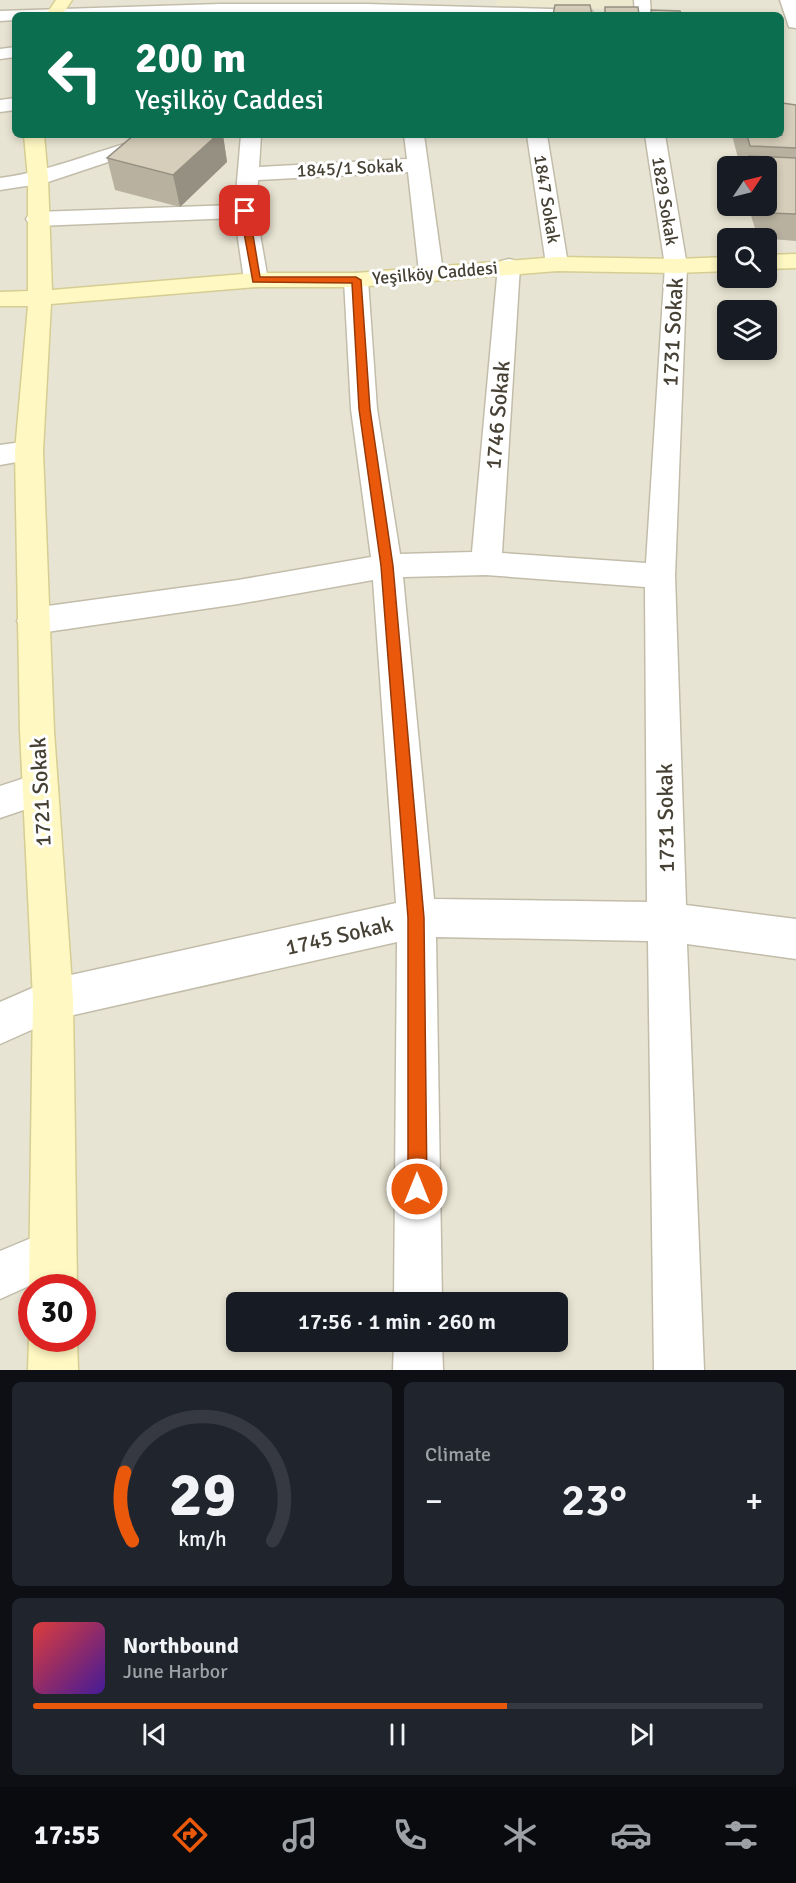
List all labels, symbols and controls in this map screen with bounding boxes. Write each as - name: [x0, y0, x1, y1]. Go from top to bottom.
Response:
- text: 200 m: [135, 33, 246, 84]
- icon: left: [36, 36, 114, 114]
- text: Yeşilköy Caddesi: [135, 84, 324, 117]
- street label: 1847 Sokak: [529, 153, 565, 245]
- street label: 1845/1 Sokak: [296, 154, 404, 182]
- street label: 1829 Sokak: [647, 155, 683, 247]
- north arrow: [717, 156, 777, 216]
- map controls: [717, 156, 777, 360]
- pin: [219, 185, 270, 236]
- icon: arrive: [228, 194, 261, 227]
- button: search: [717, 228, 777, 288]
- street label: Yeşilköy Caddesi: [371, 257, 499, 289]
- street label: 1731 Sokak: [656, 277, 689, 387]
- button: layers: [717, 300, 777, 360]
- street label: 1746 Sokak: [479, 359, 516, 471]
- street label: 1721 Sokak: [24, 737, 57, 847]
- street label: 1731 Sokak: [651, 763, 680, 873]
- street label: 1745 Sokak: [283, 910, 395, 961]
- position arrow: [385, 1157, 449, 1221]
- speed limit sign: 30: [18, 1274, 96, 1352]
- text: 17:56 · 1 min · 260 m: [298, 1308, 496, 1335]
- text: Climate: [425, 1442, 491, 1467]
- text: 29: [168, 1456, 236, 1533]
- text: 23°: [561, 1473, 627, 1528]
- text: −: [425, 1481, 443, 1522]
- text: +: [745, 1481, 763, 1522]
- text: km/h: [178, 1526, 226, 1552]
- text: Northbound: [123, 1632, 239, 1659]
- text: June Harbor: [123, 1659, 228, 1684]
- icon: previous: [138, 1718, 171, 1751]
- icon: pause: [381, 1718, 414, 1751]
- icon: next: [625, 1718, 658, 1751]
- icon: directions: [169, 1814, 211, 1856]
- icon: music: [279, 1814, 321, 1856]
- icon: phone: [389, 1814, 431, 1856]
- icon: climate: [499, 1814, 541, 1856]
- icon: car: [610, 1814, 652, 1856]
- icon: filters: [720, 1814, 762, 1856]
- text: 17:55: [34, 1819, 100, 1852]

